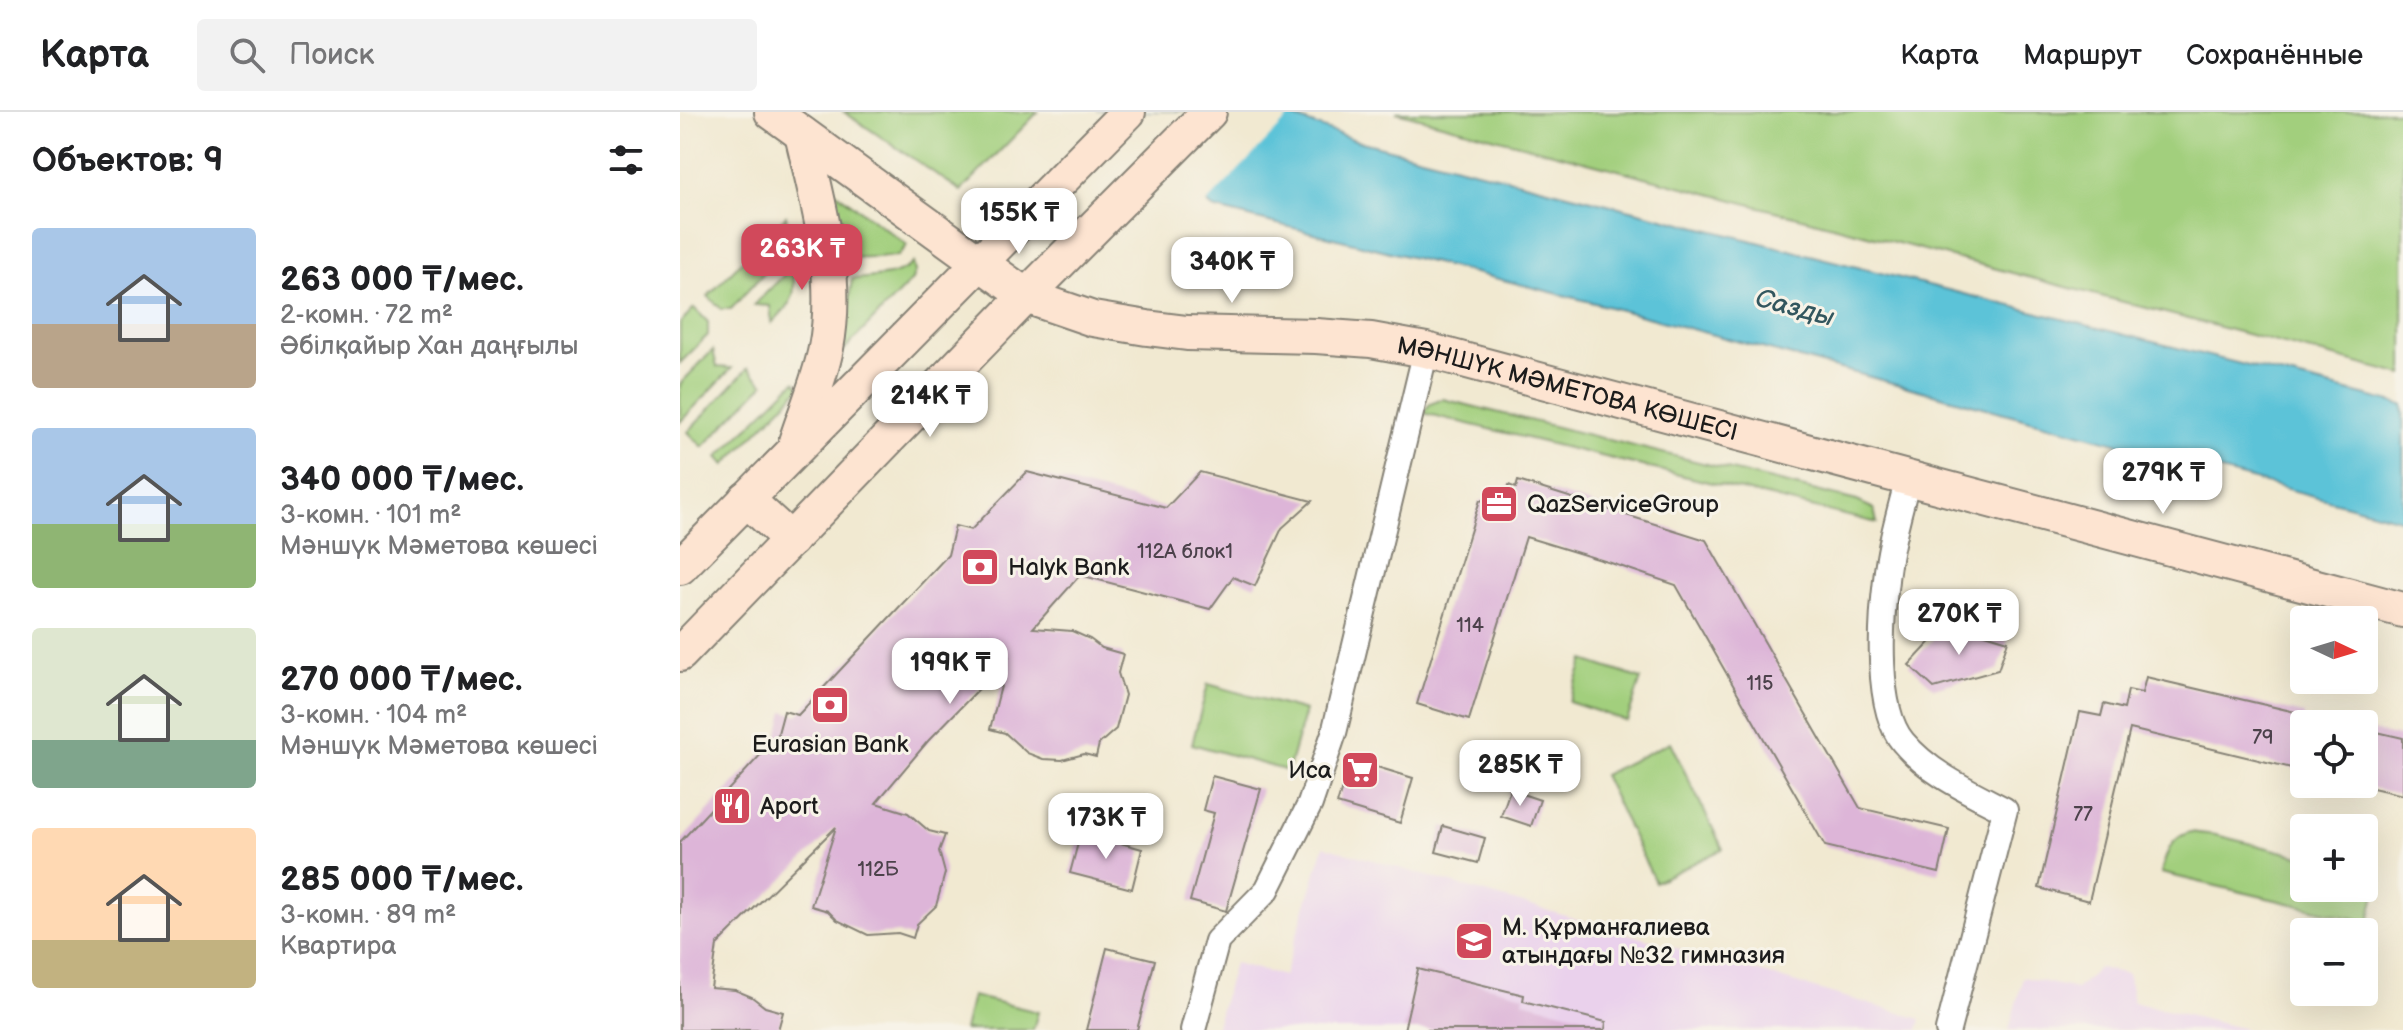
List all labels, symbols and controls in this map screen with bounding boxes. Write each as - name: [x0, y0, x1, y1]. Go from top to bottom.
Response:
- search box: [197, 19, 757, 91]
- text: Карта: [40, 33, 149, 78]
- icon: search: [225, 33, 269, 77]
- text: Поиск: [289, 37, 375, 73]
- text: Карта: [1900, 39, 1979, 72]
- text: Маршрут: [2023, 39, 2142, 72]
- text: Сохранённые: [2186, 39, 2363, 72]
- icon: filters: [604, 138, 648, 182]
- text: Объектов: 9: [32, 140, 223, 181]
- pin: 155K ₸: [954, 188, 1084, 256]
- text: 155K ₸: [979, 198, 1059, 229]
- pin: 263K ₸: [737, 224, 867, 292]
- text: 263K ₸: [759, 234, 845, 265]
- pin: 340K ₸: [1167, 237, 1297, 305]
- text: 340K ₸: [1189, 247, 1275, 278]
- text: 263 000 ₸/мес.: [280, 259, 524, 300]
- icon: home: [96, 260, 192, 356]
- water label: Сазды: [1752, 283, 1838, 334]
- text: 2-комн. · 72 m²: [280, 300, 453, 331]
- text: Әбілқайыр Хан даңғылы: [280, 331, 578, 362]
- street label: МӘНШҮК МӘМЕТОВА КӨШЕСІ: [1395, 331, 1741, 447]
- pin: 214K ₸: [865, 371, 995, 439]
- text: 214K ₸: [890, 381, 970, 412]
- pin: 279K ₸: [2098, 448, 2228, 516]
- text: 279K ₸: [2121, 458, 2205, 489]
- text: 340 000 ₸/мес.: [280, 459, 524, 500]
- icon: home: [96, 460, 192, 556]
- office icon: QazServiceGroup: [1478, 483, 1520, 525]
- place label: QazServiceGroup: [1527, 490, 1719, 519]
- text: 3-комн. · 101 m²: [280, 500, 462, 531]
- text: Мәншүк Мәметова көшесі: [280, 531, 598, 562]
- house number: 112А блок1: [1137, 540, 1233, 564]
- bank icon: Halyk Bank: [959, 546, 1001, 588]
- place label: Halyk Bank: [1008, 553, 1129, 582]
- pin: 270K ₸: [1894, 589, 2024, 657]
- text: 270K ₸: [1917, 599, 2001, 630]
- north arrow: [2290, 606, 2378, 694]
- map controls: [2290, 606, 2378, 1006]
- house number: 114: [1456, 614, 1484, 638]
- pin: 199K ₸: [885, 638, 1015, 706]
- text: 199K ₸: [910, 648, 990, 679]
- text: 270 000 ₸/мес.: [280, 659, 522, 700]
- icon: home: [96, 660, 192, 756]
- house number: 115: [1747, 672, 1773, 696]
- bank icon: Eurasian Bank: [809, 684, 851, 726]
- text: 3-комн. · 104 m²: [280, 700, 467, 731]
- button: locate: [2290, 710, 2378, 798]
- house number: 79: [2252, 726, 2274, 750]
- place label: Eurasian Bank: [752, 730, 909, 759]
- text: Мәншүк Мәметова көшесі: [280, 731, 598, 762]
- pin: 285K ₸: [1455, 740, 1585, 808]
- supermarket icon: Иса: [1339, 749, 1381, 791]
- text: 285K ₸: [1477, 750, 1563, 781]
- place label: Иса: [1288, 756, 1332, 785]
- restaurant icon: Aport: [711, 785, 753, 827]
- place label: Aport: [760, 792, 819, 821]
- pin: 173K ₸: [1041, 793, 1171, 861]
- text: 173K ₸: [1066, 803, 1146, 834]
- house number: 77: [2073, 803, 2093, 827]
- button: +: [2290, 814, 2378, 902]
- house number: 112Б: [857, 858, 899, 882]
- text: 285 000 ₸/мес.: [280, 859, 523, 900]
- icon: home: [96, 860, 192, 956]
- text: 3-комн. · 89 m²: [280, 900, 456, 931]
- place label: М. Құрманғалиева атындағы №32 гимназия: [1502, 913, 1785, 970]
- button: −: [2290, 918, 2378, 1006]
- school or university icon: М. Құрманғалиева атындағы №32 гимназия: [1453, 920, 1495, 962]
- text: Квартира: [280, 931, 397, 962]

